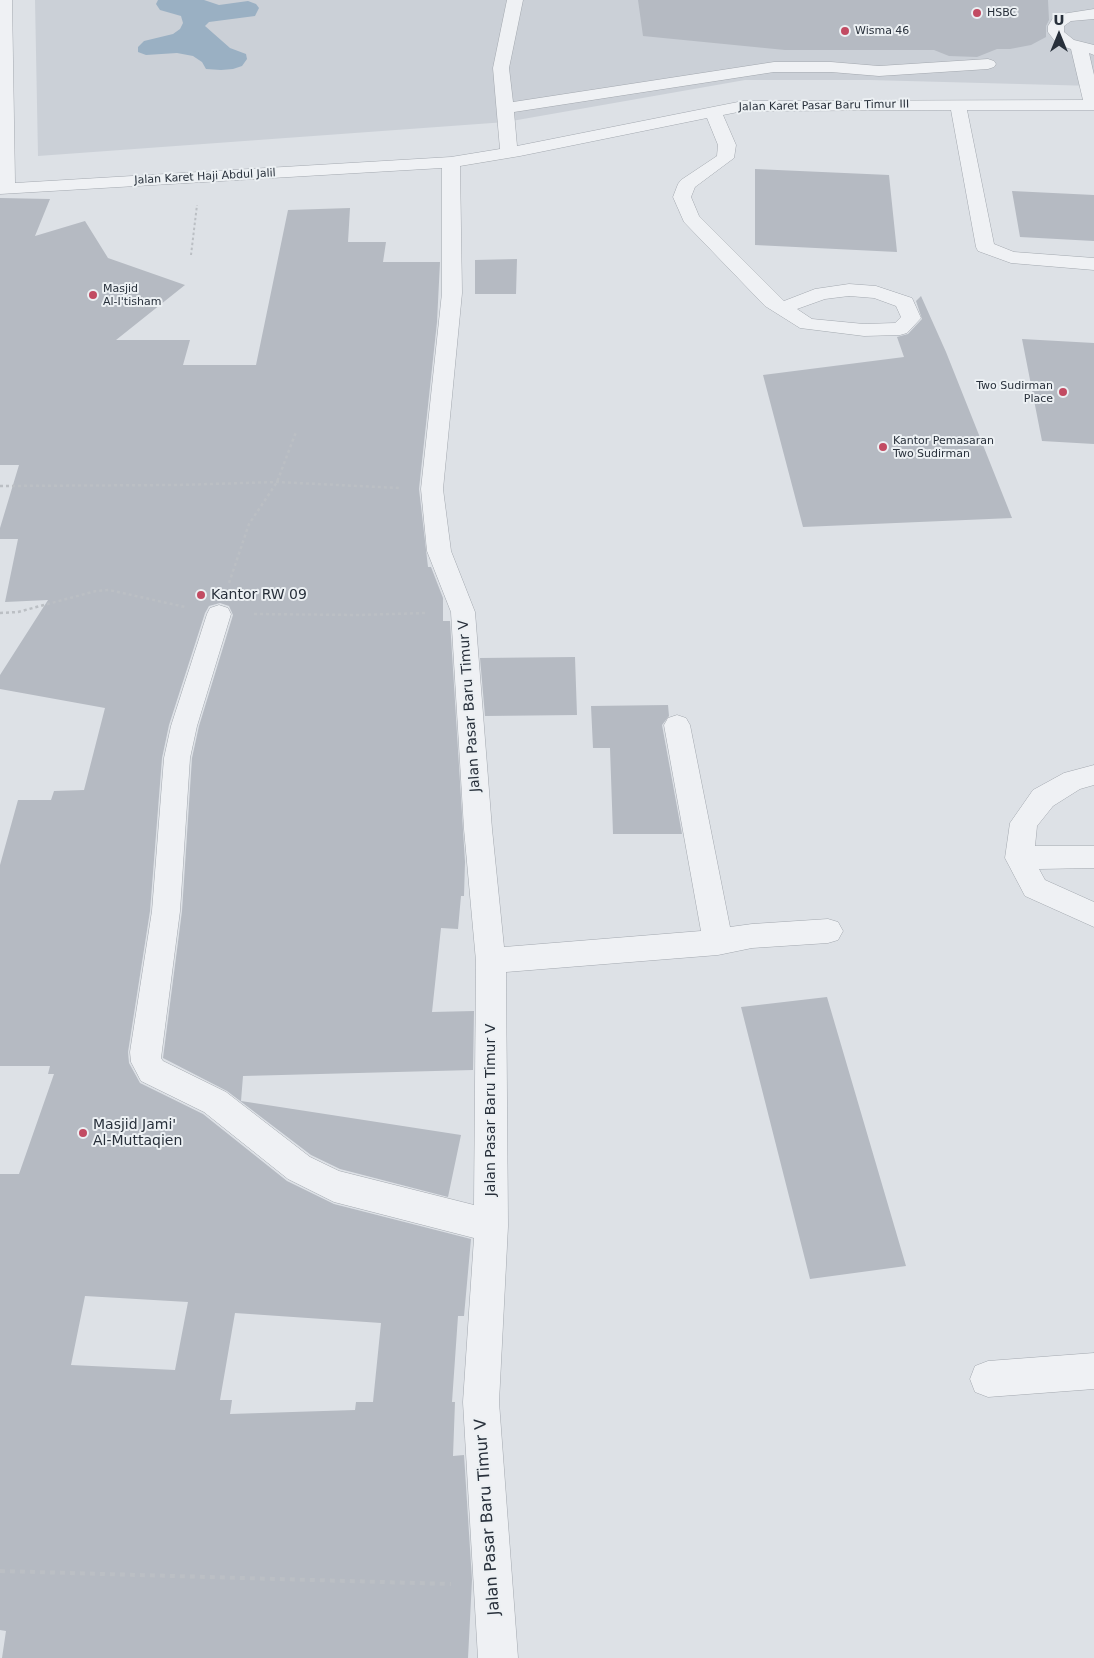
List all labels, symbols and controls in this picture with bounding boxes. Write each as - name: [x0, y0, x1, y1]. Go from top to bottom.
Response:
- place label: HSBC: [987, 6, 1017, 20]
- marker: HSBC: [971, 7, 983, 19]
- north arrow: [1034, 10, 1084, 60]
- text: U: [1053, 12, 1065, 28]
- place label: Wisma 46: [855, 24, 909, 38]
- marker: Wisma 46: [839, 25, 851, 37]
- street label: Jalan Karet Pasar Baru Timur III: [739, 98, 909, 114]
- street label: Jalan Karet Haji Abdul Jalil: [134, 167, 276, 187]
- place label: Masjid Al-I'tisham: [103, 282, 161, 308]
- marker: Masjid Al-I'tisham: [87, 289, 99, 301]
- place label: Two Sudirman Place: [976, 379, 1053, 405]
- marker: Two Sudirman Place: [1057, 386, 1069, 398]
- place label: Kantor Pemasaran Two Sudirman: [893, 434, 994, 460]
- marker: Kantor Pemasaran Two Sudirman: [877, 441, 889, 453]
- place label: Kantor RW 09: [211, 587, 307, 603]
- marker: Kantor RW 09: [195, 589, 207, 601]
- street label: Jalan Pasar Baru Timur V: [456, 619, 484, 793]
- street label: Jalan Pasar Baru Timur V: [483, 1024, 499, 1196]
- place label: Masjid Jami' Al-Muttaqien: [93, 1117, 182, 1150]
- marker: Masjid Jami' Al-Muttaqien: [77, 1127, 89, 1139]
- street label: Jalan Pasar Baru Timur V: [472, 1418, 504, 1616]

